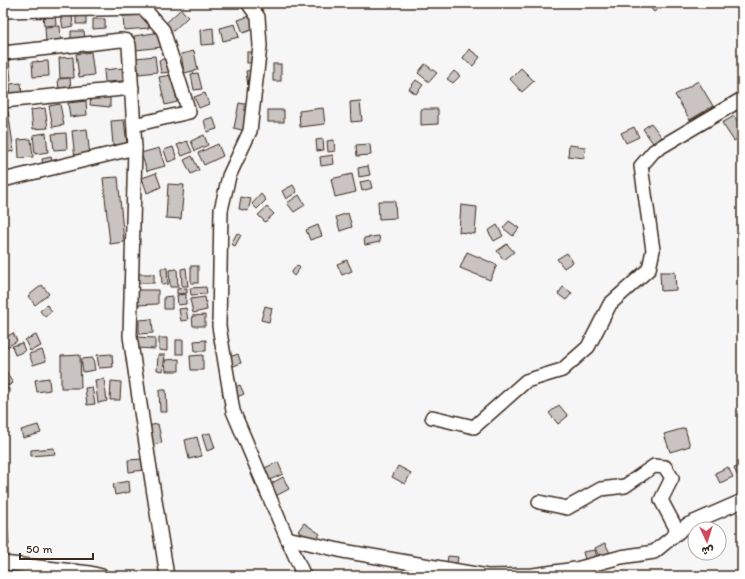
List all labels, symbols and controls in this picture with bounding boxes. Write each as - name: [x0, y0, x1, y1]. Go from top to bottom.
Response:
- north arrow: [687, 521, 727, 561]
- scale bar: [20, 535, 93, 561]
- text: 50 m: [26, 542, 52, 556]
- text: ش: [701, 544, 714, 557]

